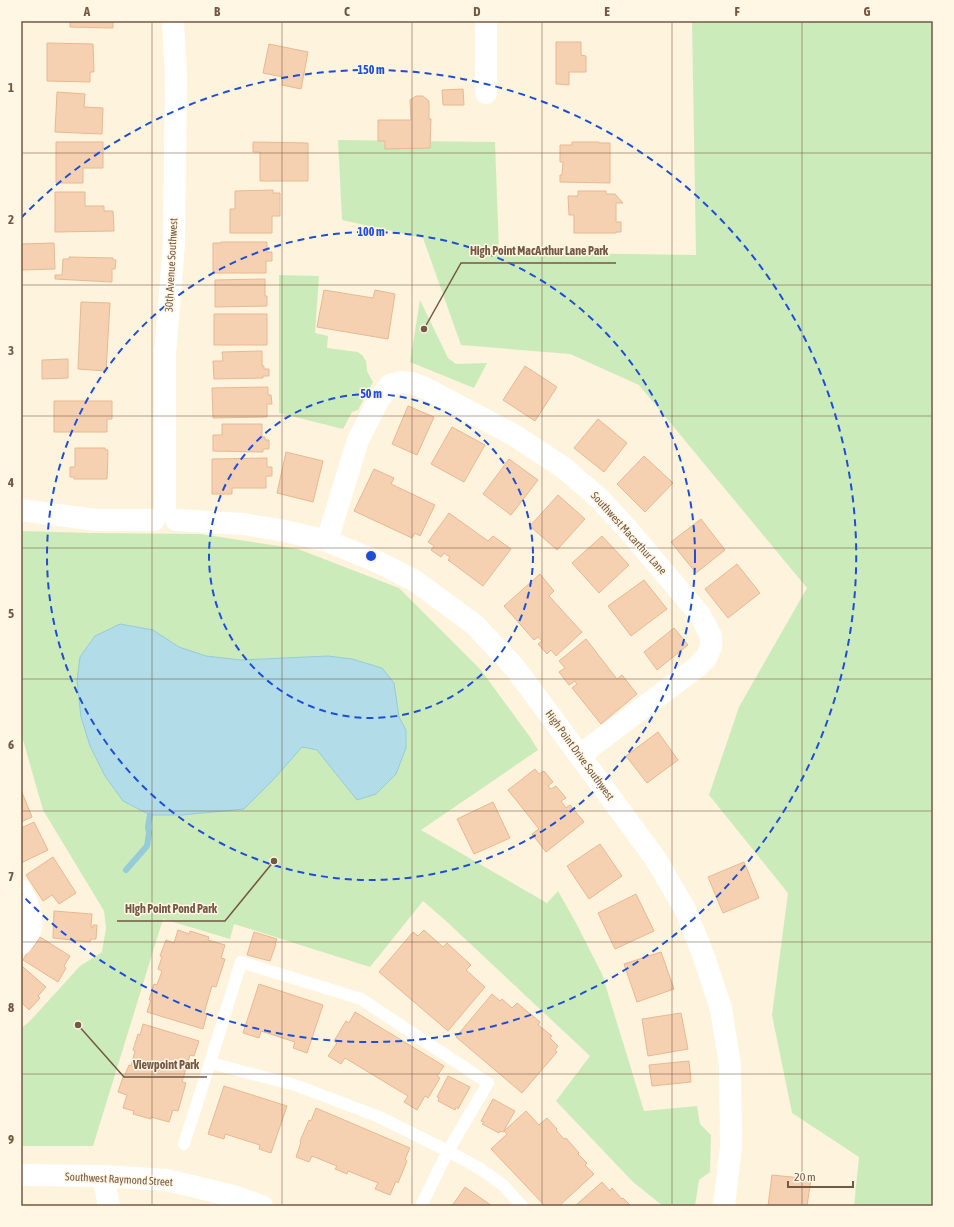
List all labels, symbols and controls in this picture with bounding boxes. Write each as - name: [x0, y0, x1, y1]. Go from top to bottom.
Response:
- text: A: [83, 4, 91, 19]
- text: B: [214, 4, 221, 19]
- text: C: [344, 4, 350, 19]
- text: D: [473, 4, 481, 19]
- text: E: [604, 4, 610, 19]
- text: F: [734, 4, 740, 19]
- text: G: [864, 4, 871, 19]
- text: 150 m: [357, 63, 385, 77]
- text: 1: [8, 80, 14, 95]
- text: 2: [8, 212, 14, 227]
- street label: 30th Avenue Southwest: [163, 218, 179, 312]
- text: 100 m: [357, 225, 385, 239]
- callout: High Point MacArthur Lane Park: [461, 239, 616, 263]
- text: High Point MacArthur Lane Park: [470, 244, 609, 258]
- text: 3: [8, 343, 14, 358]
- text: 50 m: [360, 387, 382, 401]
- text: 4: [7, 475, 14, 490]
- street label: Southwest Macarthur Lane: [589, 489, 669, 577]
- centre of rings: [364, 549, 378, 563]
- text: 5: [8, 606, 14, 621]
- street label: High Point Drive Southwest: [543, 708, 617, 802]
- text: 6: [8, 737, 14, 752]
- text: 7: [8, 869, 14, 884]
- callout: High Point Pond Park: [117, 897, 225, 921]
- text: High Point Pond Park: [125, 902, 218, 916]
- text: 8: [8, 1000, 14, 1015]
- callout: Viewpoint Park: [124, 1053, 207, 1077]
- text: Viewpoint Park: [132, 1058, 200, 1072]
- text: 9: [8, 1132, 14, 1147]
- scale bar: [788, 1163, 853, 1189]
- street label: Southwest Raymond Street: [65, 1170, 173, 1188]
- text: 20 m: [794, 1170, 816, 1184]

